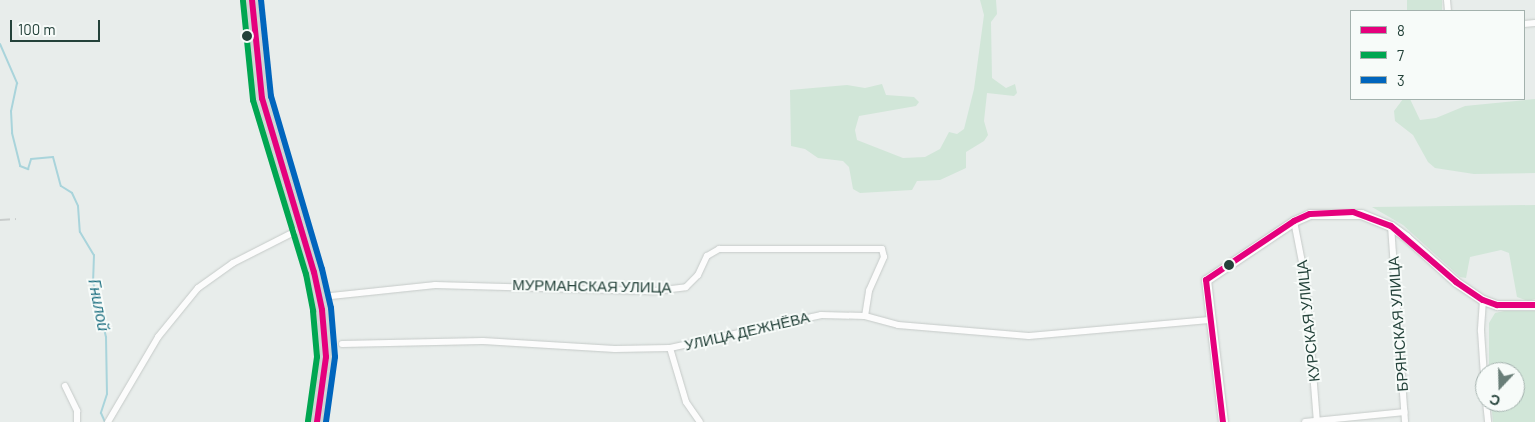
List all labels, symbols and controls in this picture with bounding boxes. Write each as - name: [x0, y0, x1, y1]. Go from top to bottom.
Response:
- scale bar: [12, 10, 102, 42]
- legend: [1350, 10, 1525, 100]
- text: 100 m: [18, 20, 56, 38]
- text: 8: [1397, 21, 1405, 39]
- unlabelled marker: [242, 31, 252, 41]
- text: 7: [1397, 46, 1404, 64]
- text: 3: [1397, 71, 1405, 89]
- street label: БРЯНСКАЯ УЛИЦА: [1384, 256, 1412, 392]
- street label: КУРСКАЯ УЛИЦА: [1293, 259, 1323, 383]
- unlabelled marker: [1224, 260, 1234, 270]
- street label: МУРМАНСКАЯ УЛИЦА: [512, 276, 672, 296]
- water label: Гнилой: [85, 277, 113, 333]
- street label: УЛИЦА ДЕЖНЁВА: [683, 308, 811, 354]
- north arrow: [1475, 362, 1525, 412]
- text: С: [1487, 391, 1503, 410]

